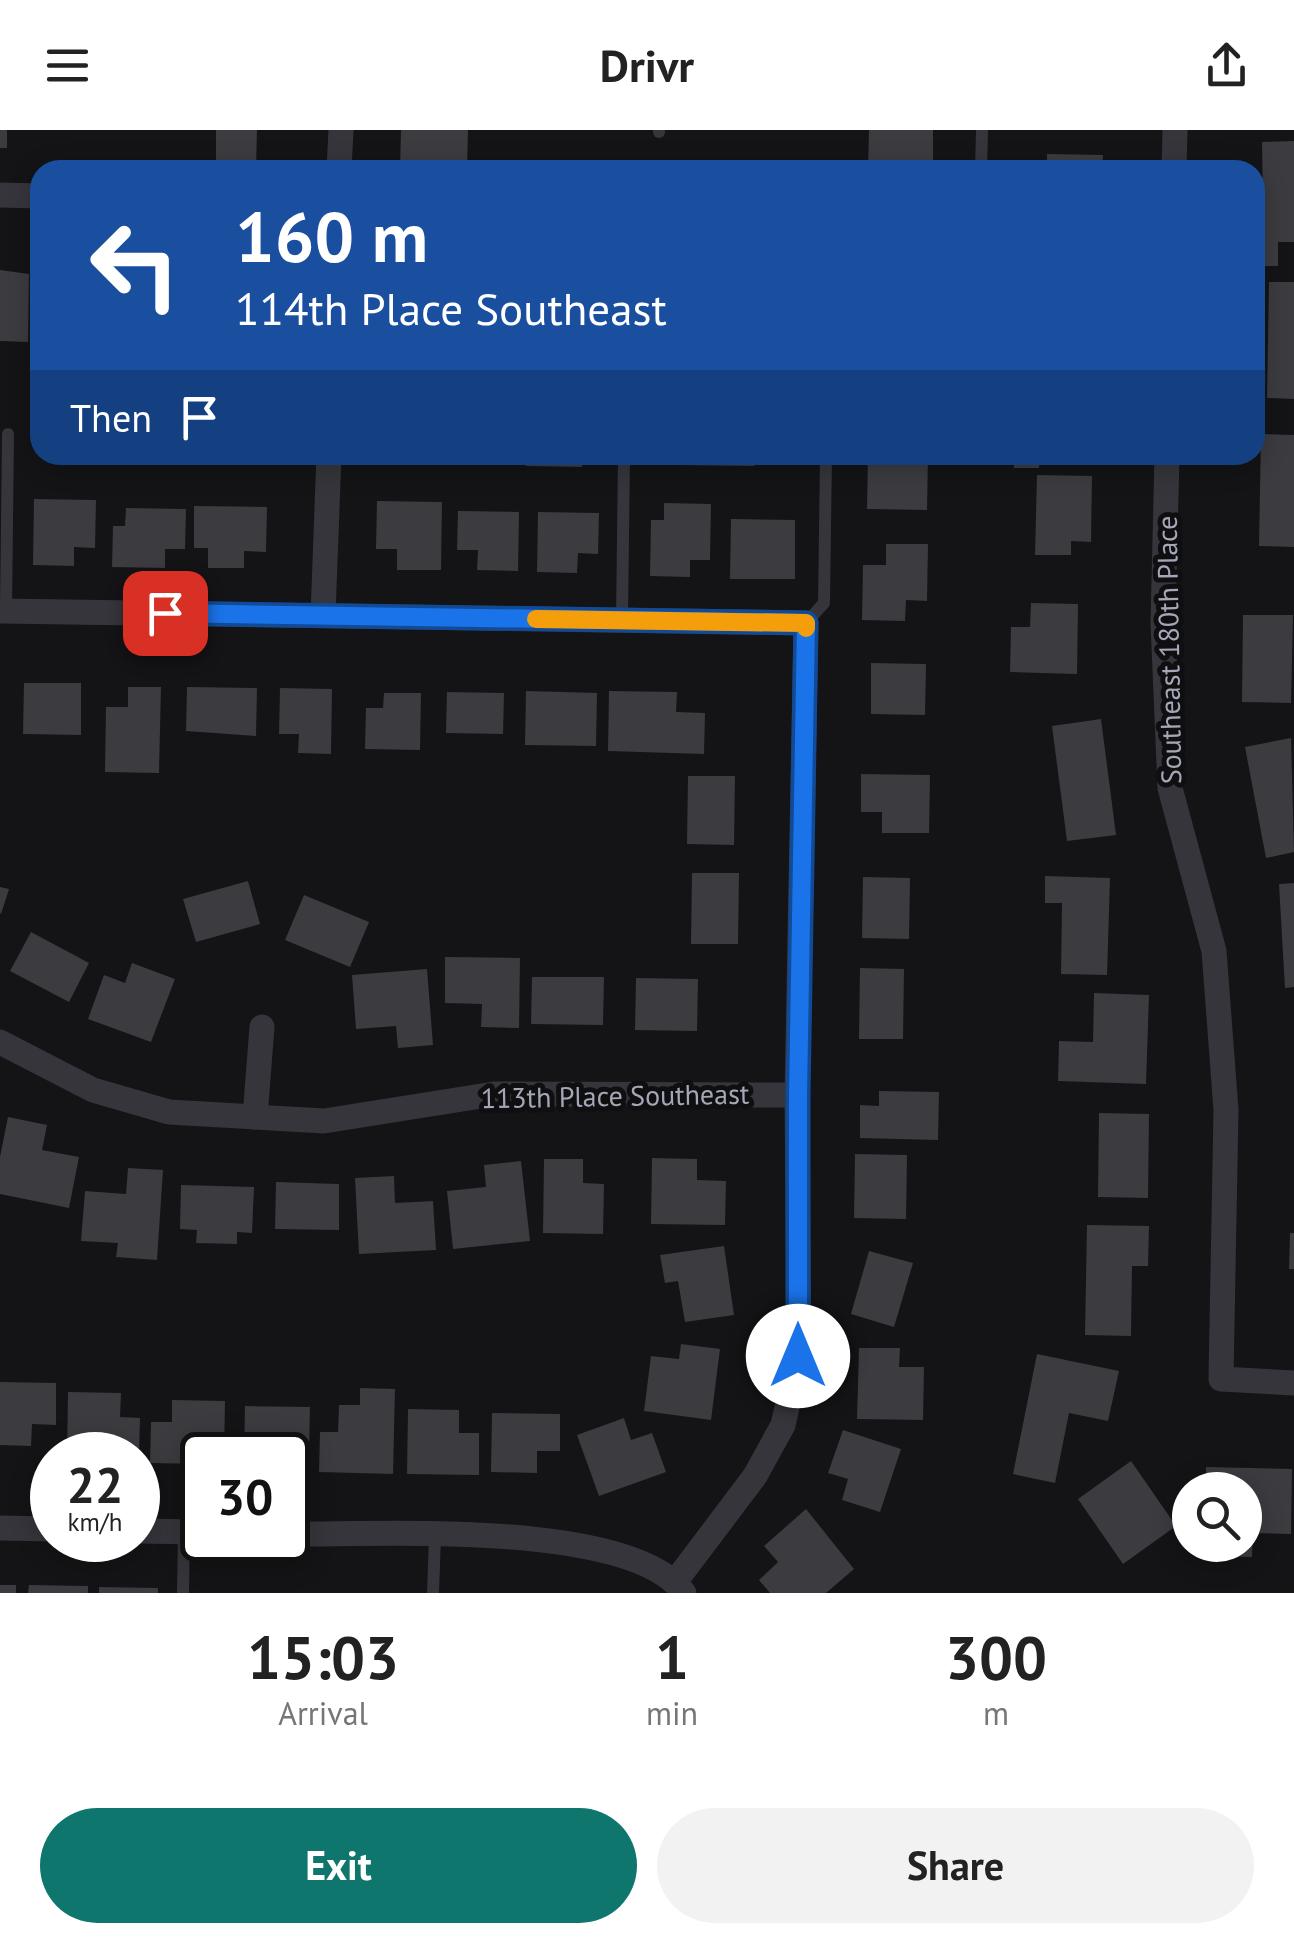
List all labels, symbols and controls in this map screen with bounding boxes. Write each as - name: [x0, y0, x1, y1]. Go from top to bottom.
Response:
- text: Drivr: [600, 36, 694, 94]
- icon: menu: [40, 38, 95, 93]
- icon: share: [1199, 38, 1254, 93]
- text: 160 m: [235, 191, 428, 281]
- icon: left: [70, 200, 200, 330]
- text: 114th Place Southeast: [235, 279, 667, 337]
- icon: arrive: [172, 390, 227, 445]
- text: Then: [70, 393, 152, 442]
- street label: Southeast 180th Place: [1148, 515, 1189, 785]
- pin: [123, 571, 208, 656]
- icon: arrive: [138, 586, 193, 641]
- street label: 113th Place Southeast: [480, 1075, 750, 1116]
- position arrow: [746, 1304, 850, 1408]
- speed limit sign: 30: [180, 1432, 310, 1562]
- text: 22: [67, 1452, 123, 1517]
- map controls: [1172, 1472, 1262, 1562]
- button: search: [1172, 1472, 1262, 1562]
- text: km/h: [68, 1506, 122, 1538]
- text: 15:03: [247, 1618, 399, 1696]
- text: 1: [655, 1618, 689, 1696]
- text: 300: [945, 1618, 1047, 1696]
- text: Arrival: [278, 1692, 368, 1734]
- text: min: [646, 1692, 698, 1734]
- text: m: [983, 1692, 1009, 1734]
- button: Exit: [40, 1808, 637, 1923]
- button: Share: [657, 1808, 1254, 1923]

